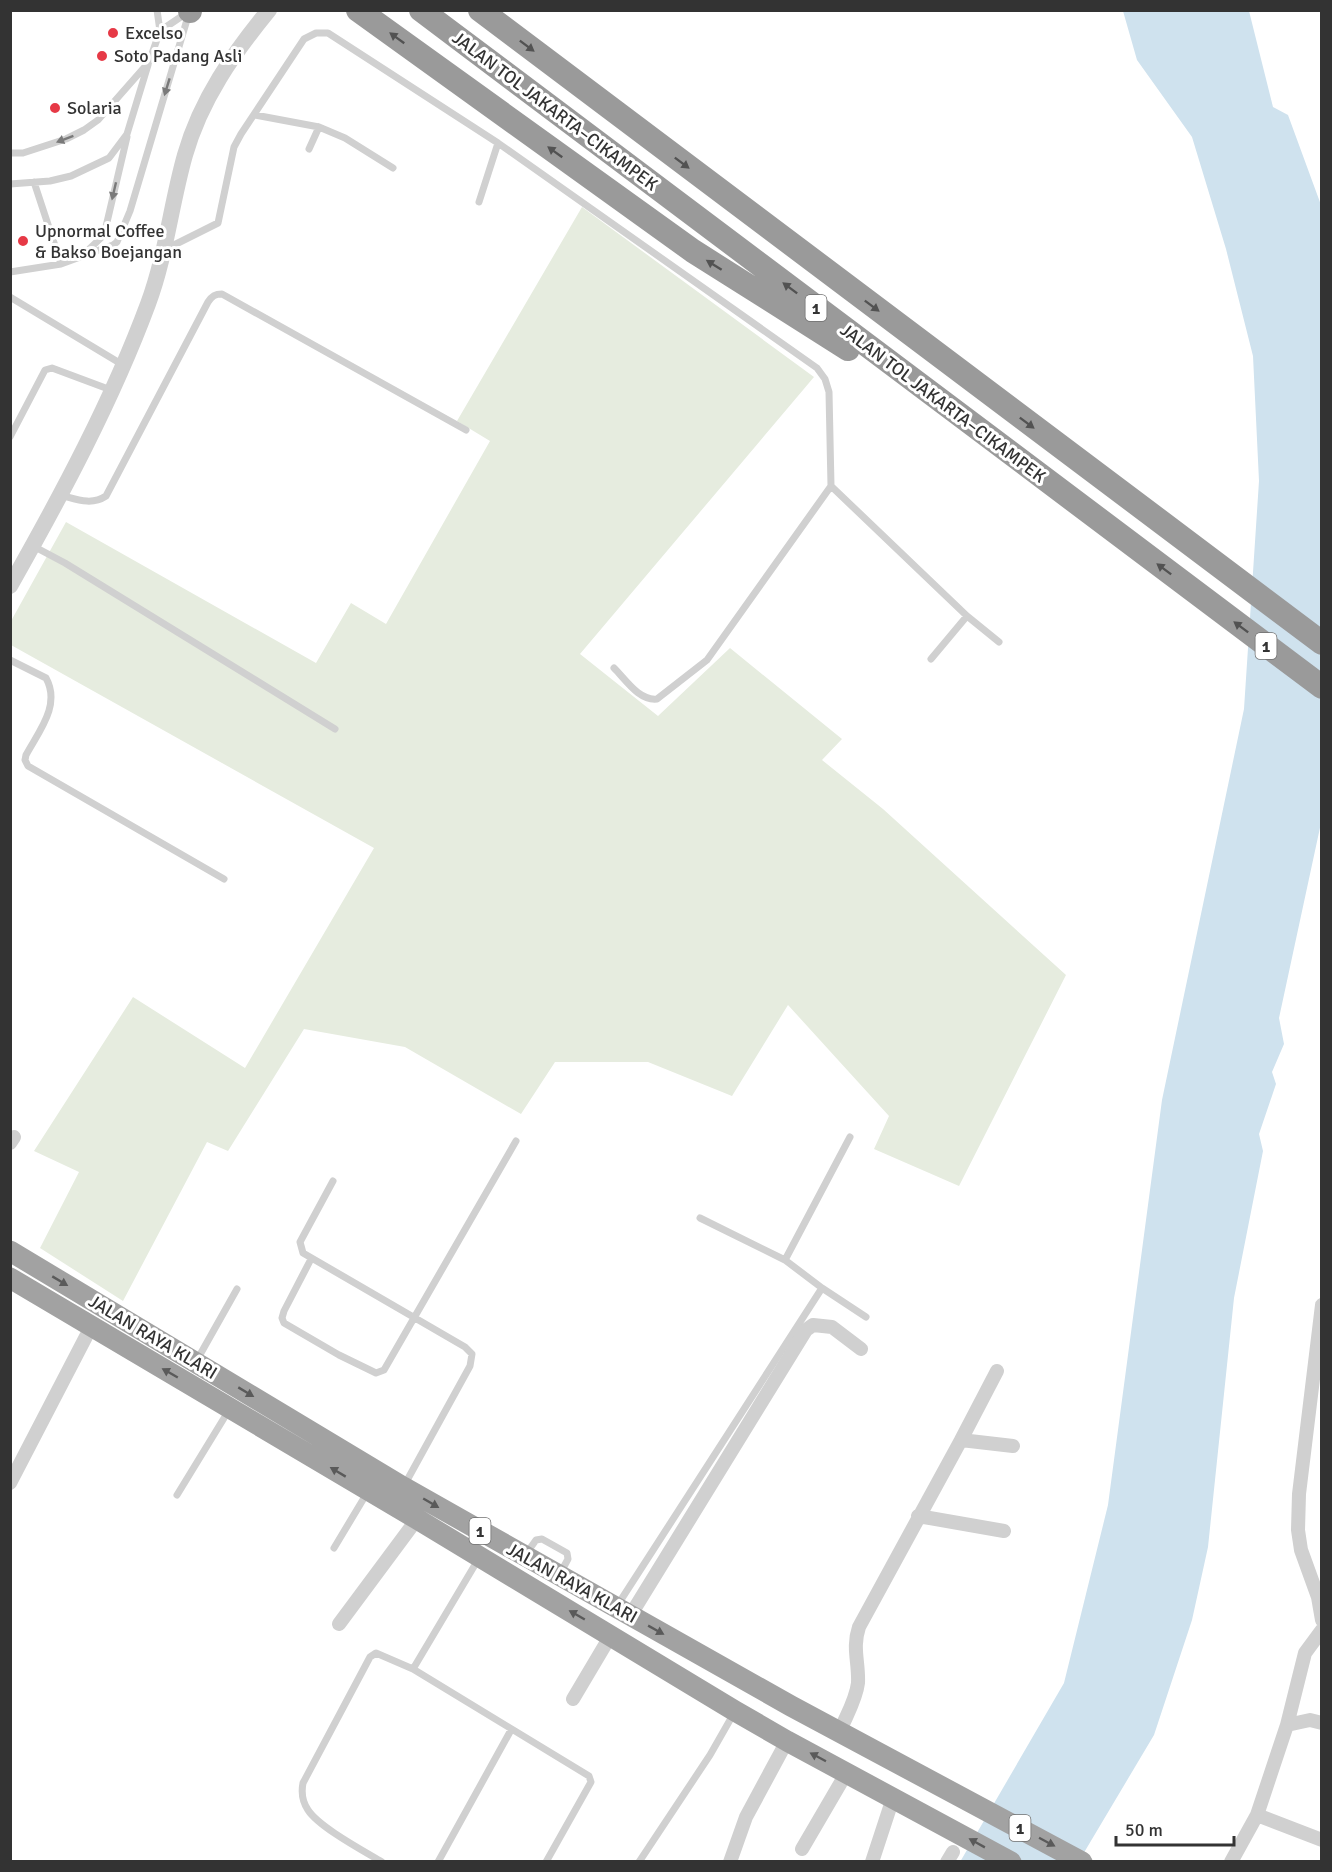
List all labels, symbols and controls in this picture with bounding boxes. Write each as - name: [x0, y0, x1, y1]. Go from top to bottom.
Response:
- place label: Excelso: [125, 22, 183, 44]
- marker: Excelso: [106, 26, 120, 40]
- street label: JALAN TOL JAKARTA–CIKAMPEK: [448, 27, 662, 196]
- one-way arrow: [389, 32, 405, 44]
- one-way arrow: [519, 39, 534, 51]
- place label: Soto Padang Asli: [114, 45, 242, 67]
- marker: Soto Padang Asli: [95, 49, 109, 63]
- one-way arrow: [161, 78, 171, 96]
- place label: Solaria: [67, 97, 122, 119]
- marker: Solaria: [48, 101, 62, 115]
- one-way arrow: [56, 135, 74, 144]
- one-way arrow: [547, 147, 563, 158]
- one-way arrow: [674, 157, 690, 169]
- one-way arrow: [109, 182, 118, 201]
- place label: Upnormal Coffee & Bakso Boejangan: [35, 220, 182, 263]
- marker: Upnormal Coffee & Bakso Boejangan: [16, 234, 30, 248]
- one-way arrow: [706, 260, 722, 271]
- one-way arrow: [782, 282, 798, 294]
- road number: 1: [806, 295, 826, 321]
- one-way arrow: [864, 299, 879, 311]
- street label: JALAN TOL JAKARTA–CIKAMPEK: [836, 319, 1050, 488]
- one-way arrow: [1019, 417, 1035, 429]
- one-way arrow: [1156, 564, 1171, 576]
- one-way arrow: [1233, 621, 1249, 633]
- road number: 1: [1256, 633, 1276, 659]
- one-way arrow: [52, 1276, 68, 1287]
- street label: JALAN RAYA KLARI: [85, 1290, 221, 1384]
- one-way arrow: [162, 1367, 178, 1378]
- one-way arrow: [238, 1387, 254, 1398]
- one-way arrow: [329, 1467, 346, 1477]
- one-way arrow: [423, 1498, 440, 1508]
- road number: 1: [470, 1518, 490, 1544]
- street label: JALAN RAYA KLARI: [503, 1538, 641, 1628]
- one-way arrow: [569, 1610, 585, 1621]
- one-way arrow: [647, 1625, 664, 1635]
- one-way arrow: [809, 1752, 826, 1762]
- scale bar: [1116, 1809, 1234, 1847]
- road number: 1: [1010, 1815, 1030, 1841]
- text: 50 m: [1125, 1819, 1163, 1841]
- one-way arrow: [1038, 1837, 1055, 1847]
- one-way arrow: [968, 1838, 985, 1848]

